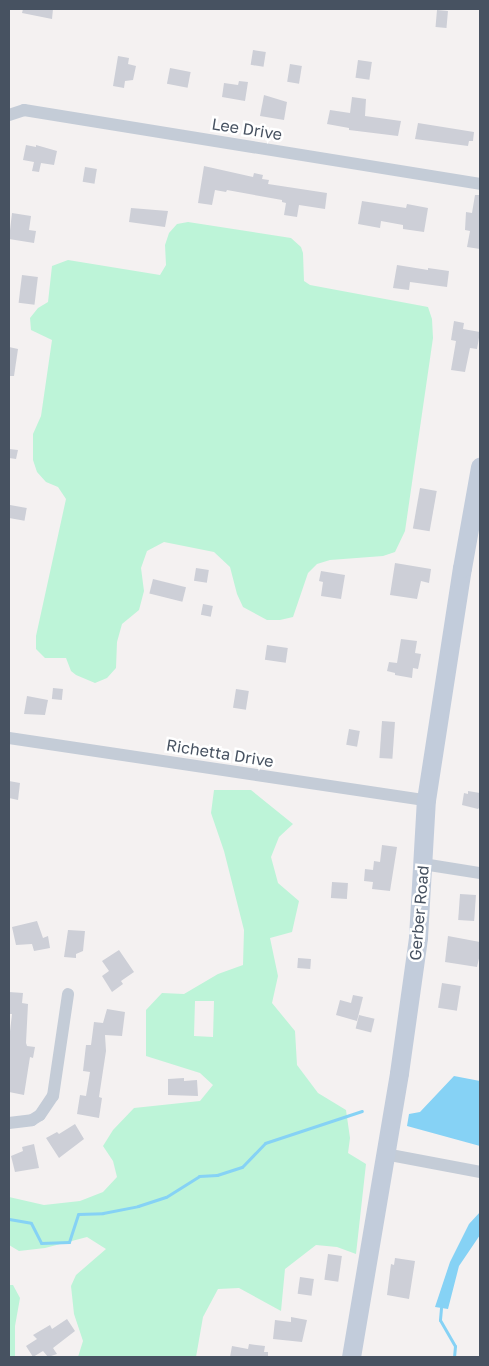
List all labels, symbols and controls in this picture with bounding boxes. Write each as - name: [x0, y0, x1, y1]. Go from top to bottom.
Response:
- street label: Lee Drive: [210, 114, 284, 144]
- street label: Richetta Drive: [165, 735, 275, 771]
- street label: Gerber Road: [405, 865, 433, 961]

